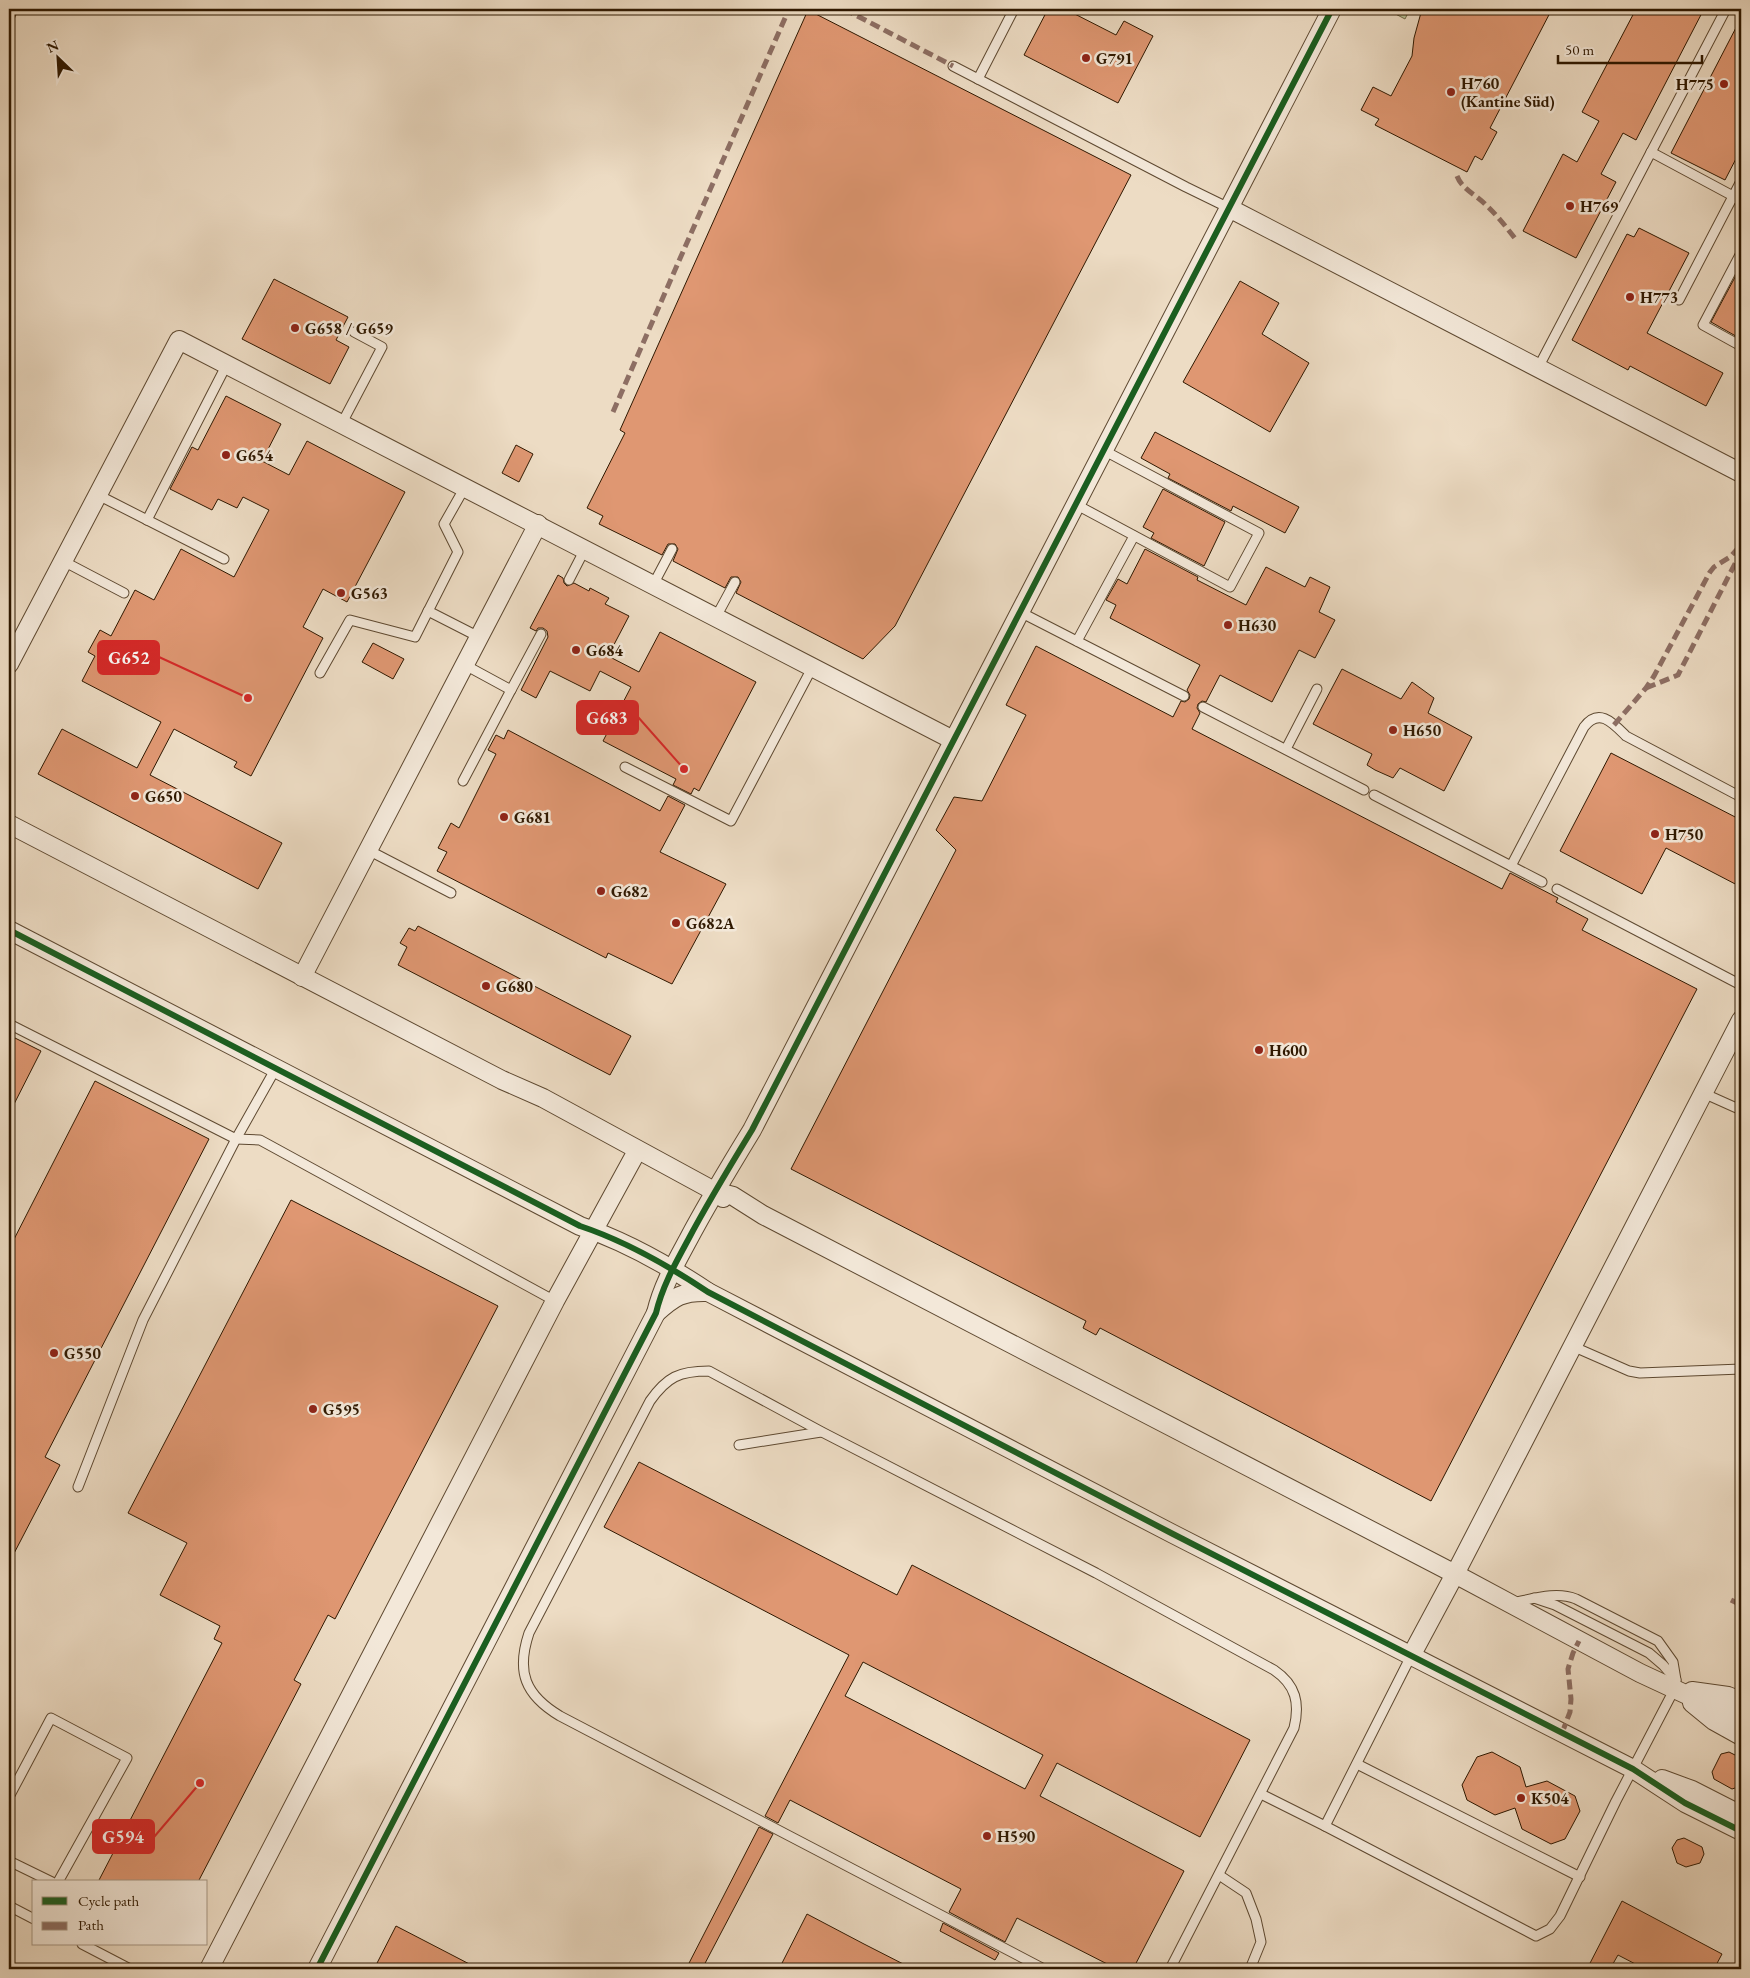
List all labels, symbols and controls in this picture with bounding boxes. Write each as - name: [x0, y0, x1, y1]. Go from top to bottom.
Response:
- north arrow: [32, 32, 82, 82]
- scale bar: [1558, 32, 1701, 64]
- text: N: [44, 35, 62, 57]
- text: 50 m: [1565, 40, 1594, 59]
- place label: G791: [1096, 48, 1133, 69]
- marker: G791: [1080, 52, 1092, 64]
- place label: H760 (Kantine Süd): [1461, 73, 1555, 112]
- place label: H775: [1676, 74, 1714, 95]
- marker: H775: [1718, 78, 1730, 90]
- marker: H760 (Kantine Süd): [1445, 86, 1457, 98]
- place label: H769: [1580, 196, 1619, 217]
- marker: H769: [1564, 200, 1576, 212]
- place label: H773: [1640, 287, 1678, 308]
- marker: H773: [1624, 291, 1636, 303]
- place label: G658 / G659: [305, 318, 393, 339]
- marker: G658 / G659: [289, 322, 301, 334]
- place label: G654: [236, 445, 273, 466]
- marker: G654: [220, 449, 232, 461]
- place label: G563: [351, 583, 388, 604]
- marker: G563: [335, 587, 347, 599]
- place label: H630: [1238, 615, 1277, 636]
- marker: H630: [1222, 619, 1234, 631]
- place label: G684: [586, 640, 623, 661]
- callout: G652: [98, 641, 159, 674]
- marker: G684: [570, 644, 582, 656]
- text: G652: [108, 646, 150, 669]
- callout: G683: [577, 701, 638, 734]
- text: G683: [586, 706, 628, 729]
- place label: H650: [1403, 720, 1442, 741]
- marker: H650: [1387, 724, 1399, 736]
- place label: G650: [145, 786, 182, 807]
- marker: G650: [129, 790, 141, 802]
- place label: G681: [514, 807, 551, 828]
- marker: G681: [498, 811, 510, 823]
- place label: H750: [1665, 824, 1704, 845]
- marker: H750: [1649, 828, 1661, 840]
- place label: G682: [611, 881, 648, 902]
- marker: G682: [595, 885, 607, 897]
- place label: G682A: [686, 913, 735, 934]
- marker: G682A: [670, 917, 682, 929]
- place label: G680: [496, 976, 533, 997]
- marker: G680: [480, 980, 492, 992]
- place label: H600: [1269, 1040, 1308, 1061]
- marker: H600: [1253, 1044, 1265, 1056]
- place label: G550: [64, 1343, 101, 1364]
- marker: G550: [48, 1347, 60, 1359]
- place label: G595: [323, 1399, 360, 1420]
- marker: G595: [307, 1403, 319, 1415]
- place label: K504: [1531, 1788, 1569, 1809]
- marker: K504: [1515, 1792, 1527, 1804]
- callout: G594: [93, 1820, 154, 1853]
- text: G594: [102, 1825, 144, 1848]
- place label: H590: [997, 1826, 1036, 1847]
- marker: H590: [981, 1830, 993, 1842]
- legend: [32, 1880, 208, 1946]
- text: Cycle path: [78, 1891, 140, 1910]
- text: Path: [78, 1915, 104, 1934]

